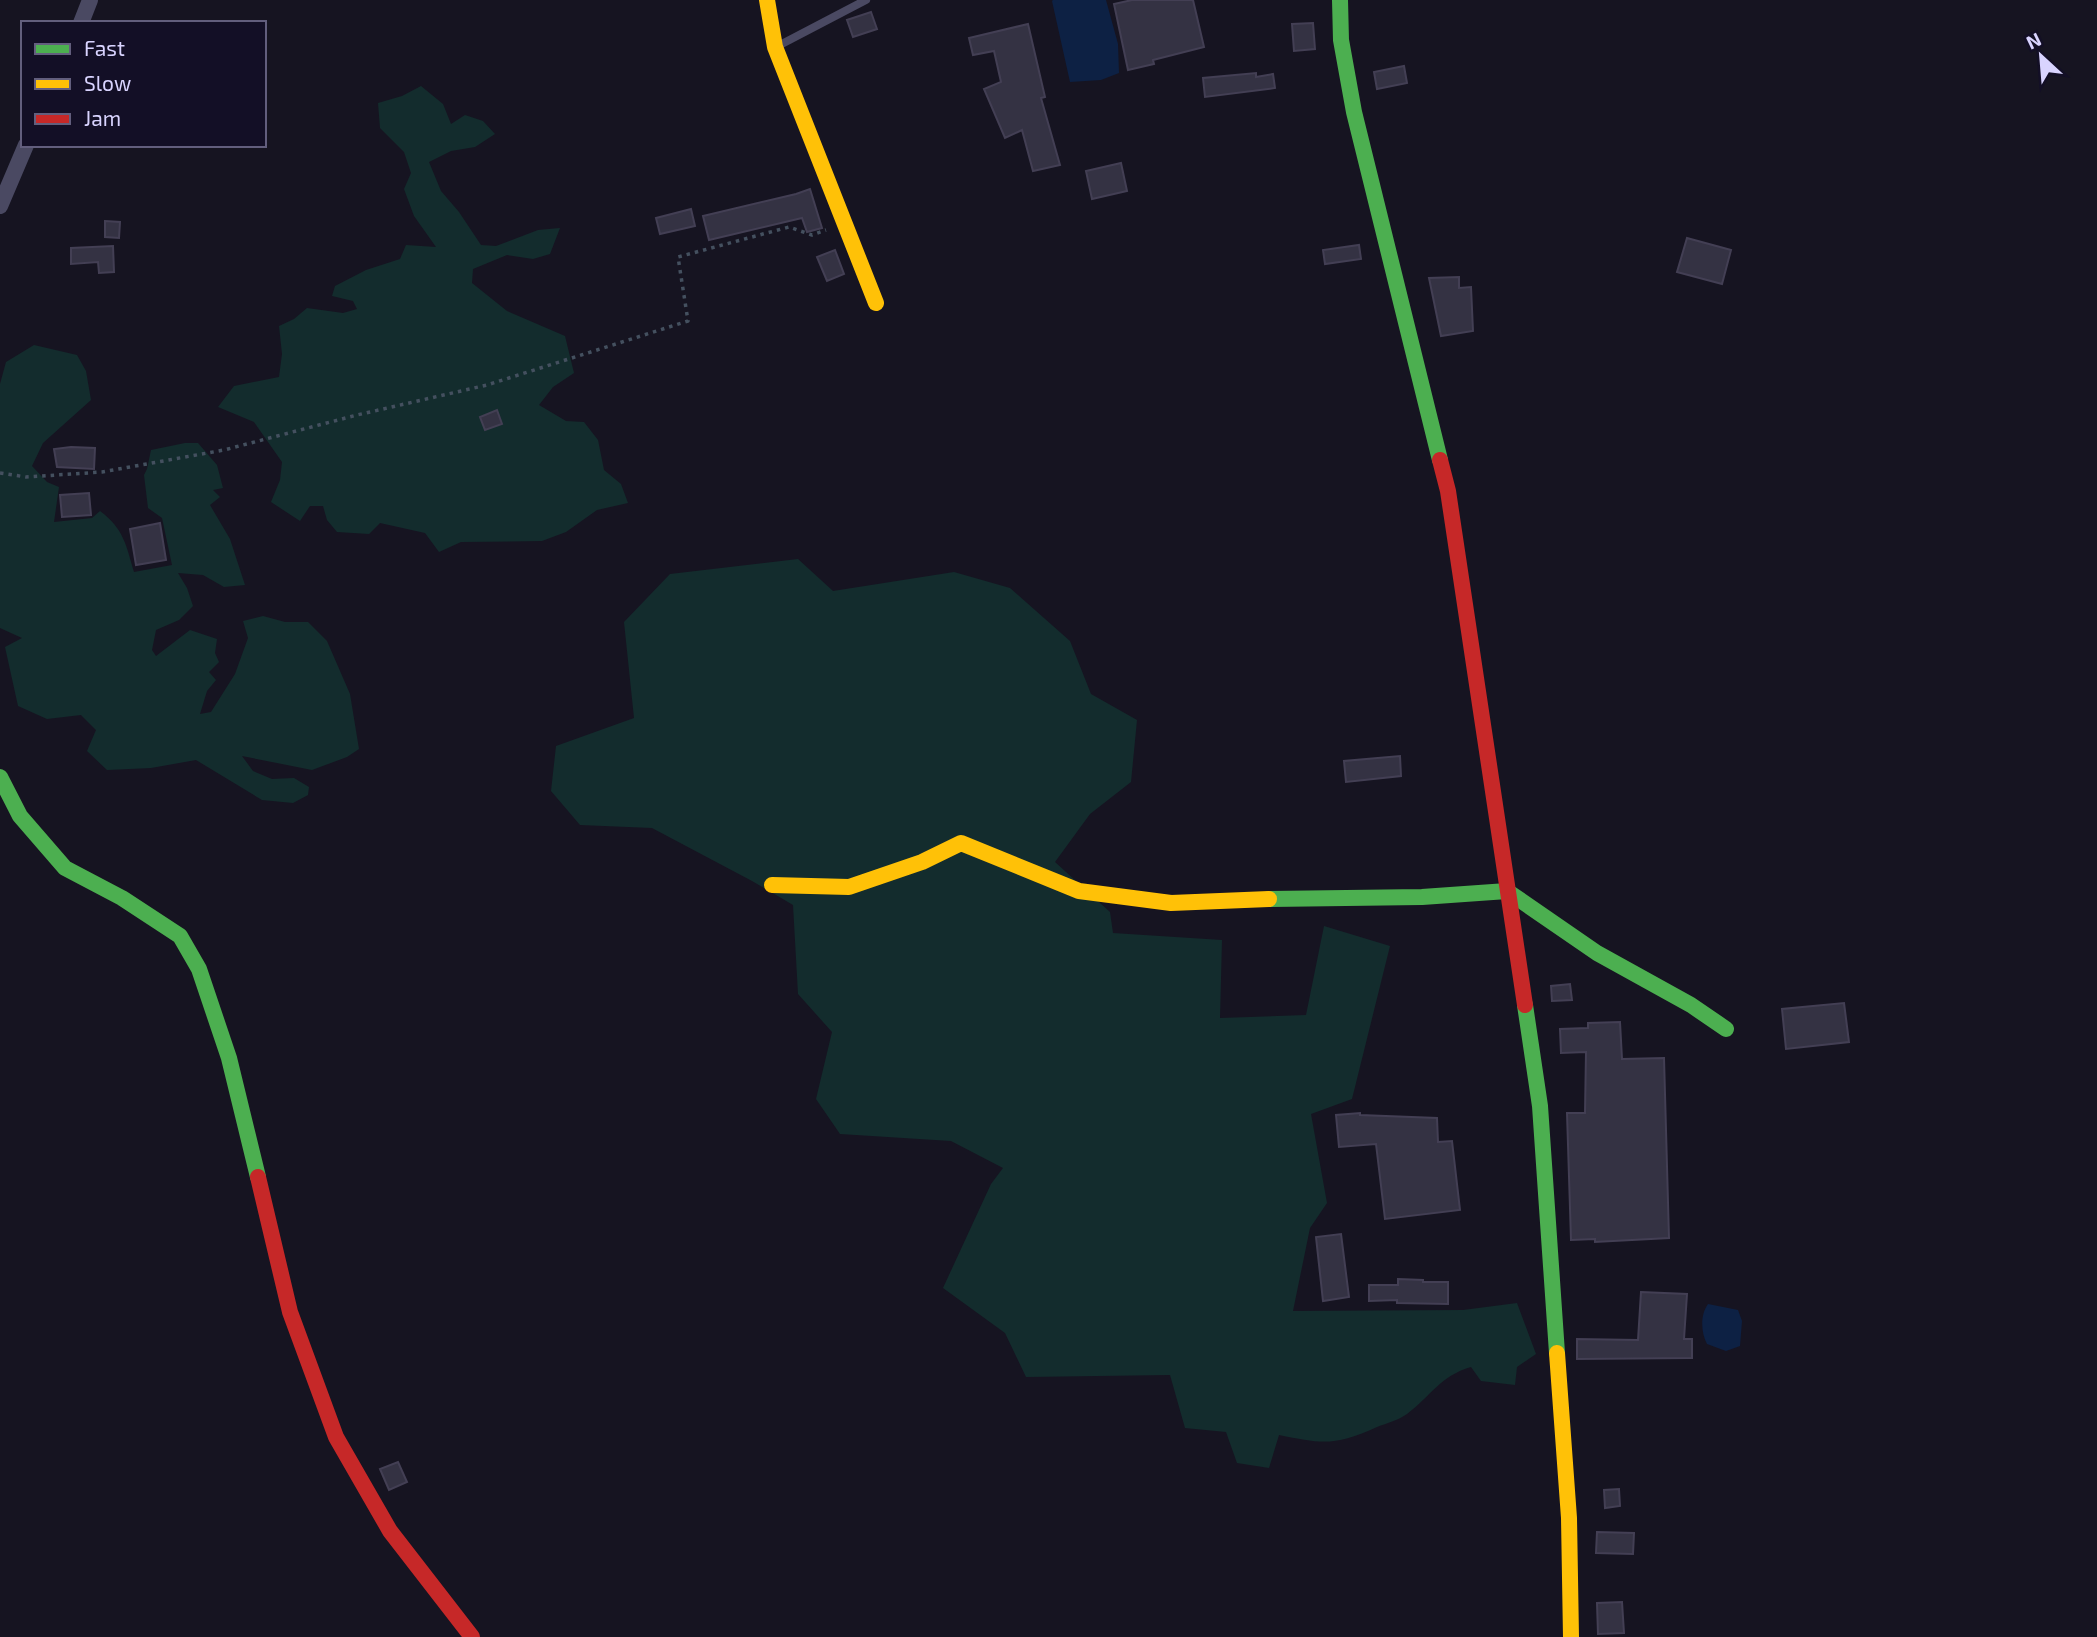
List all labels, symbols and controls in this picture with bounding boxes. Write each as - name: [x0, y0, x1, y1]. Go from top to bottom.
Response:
- legend: [21, 21, 266, 147]
- north arrow: [2006, 21, 2076, 91]
- text: N: [2022, 27, 2045, 54]
- text: Fast: [84, 35, 125, 60]
- text: Slow: [84, 70, 131, 95]
- text: Jam: [84, 105, 121, 130]

